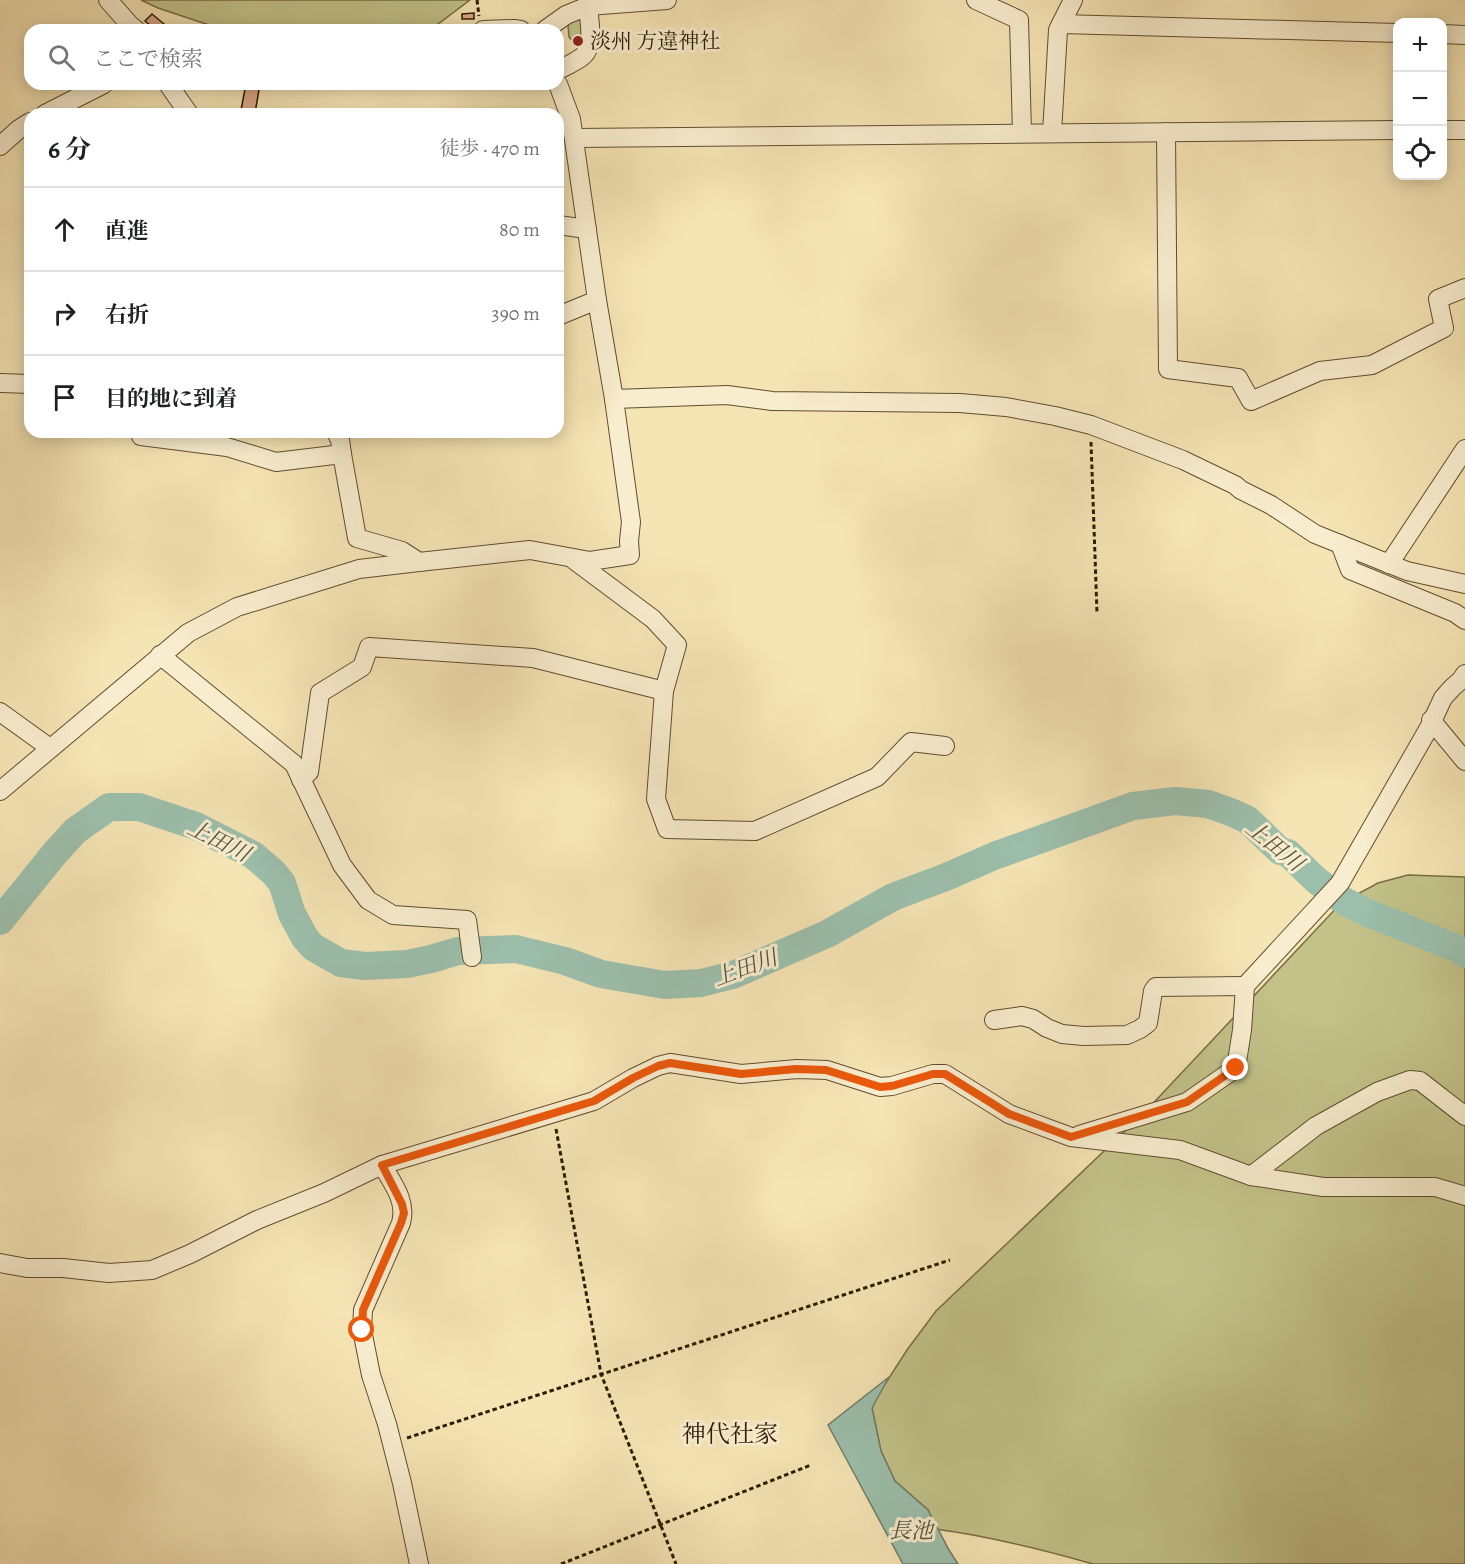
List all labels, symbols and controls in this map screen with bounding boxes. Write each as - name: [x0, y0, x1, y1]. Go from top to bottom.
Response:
- map controls: [1393, 18, 1447, 180]
- button: +: [1393, 18, 1447, 72]
- search box: [24, 24, 564, 90]
- place label: 淡州 方違神社: [590, 27, 720, 55]
- marker: 淡州 方違神社: [571, 34, 585, 48]
- icon: search: [45, 41, 78, 74]
- text: ここで検索: [93, 44, 203, 74]
- button: −: [1393, 72, 1447, 126]
- button: locate: [1393, 126, 1447, 180]
- text: 6 分: [48, 132, 91, 167]
- text: 徒歩 · 470 m: [439, 135, 540, 162]
- icon: ahead: [48, 213, 81, 246]
- text: 直進: [105, 216, 149, 246]
- text: 80 m: [499, 216, 540, 243]
- icon: right: [48, 297, 81, 330]
- text: 右折: [105, 300, 149, 330]
- text: 390 m: [491, 300, 540, 327]
- icon: arrive: [48, 381, 81, 414]
- text: 目的地に到着: [105, 384, 237, 414]
- water label: 上田川: [182, 813, 257, 870]
- water label: 上田川: [1239, 813, 1311, 879]
- water label: 上田川: [709, 942, 783, 993]
- route end: [1222, 1054, 1248, 1080]
- route start: [348, 1316, 374, 1342]
- district label: 神代社家: [682, 1418, 778, 1450]
- water label: 長池: [889, 1516, 936, 1546]

